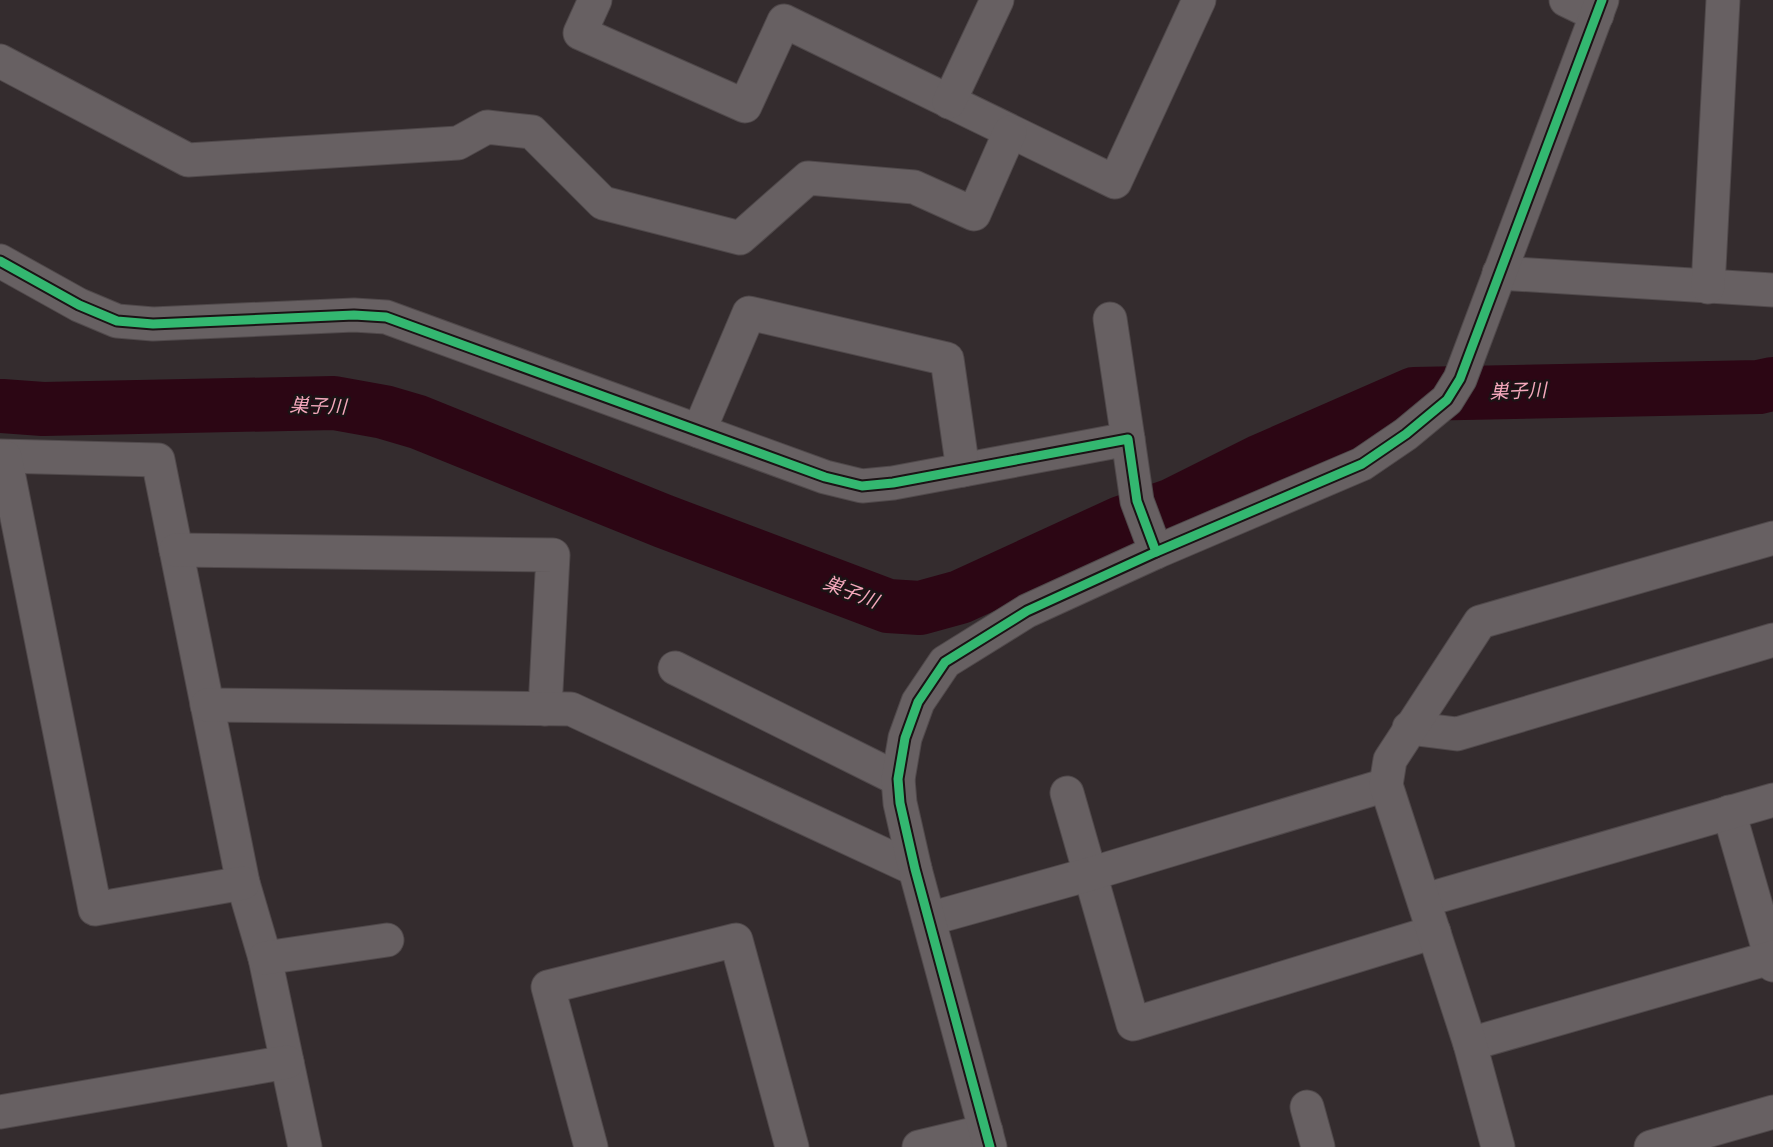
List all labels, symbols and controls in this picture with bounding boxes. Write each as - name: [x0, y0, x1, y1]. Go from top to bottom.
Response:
- water label: 巣子川: [1489, 379, 1549, 402]
- water label: 巣子川: [289, 395, 349, 418]
- water label: 巣子川: [821, 572, 883, 613]

